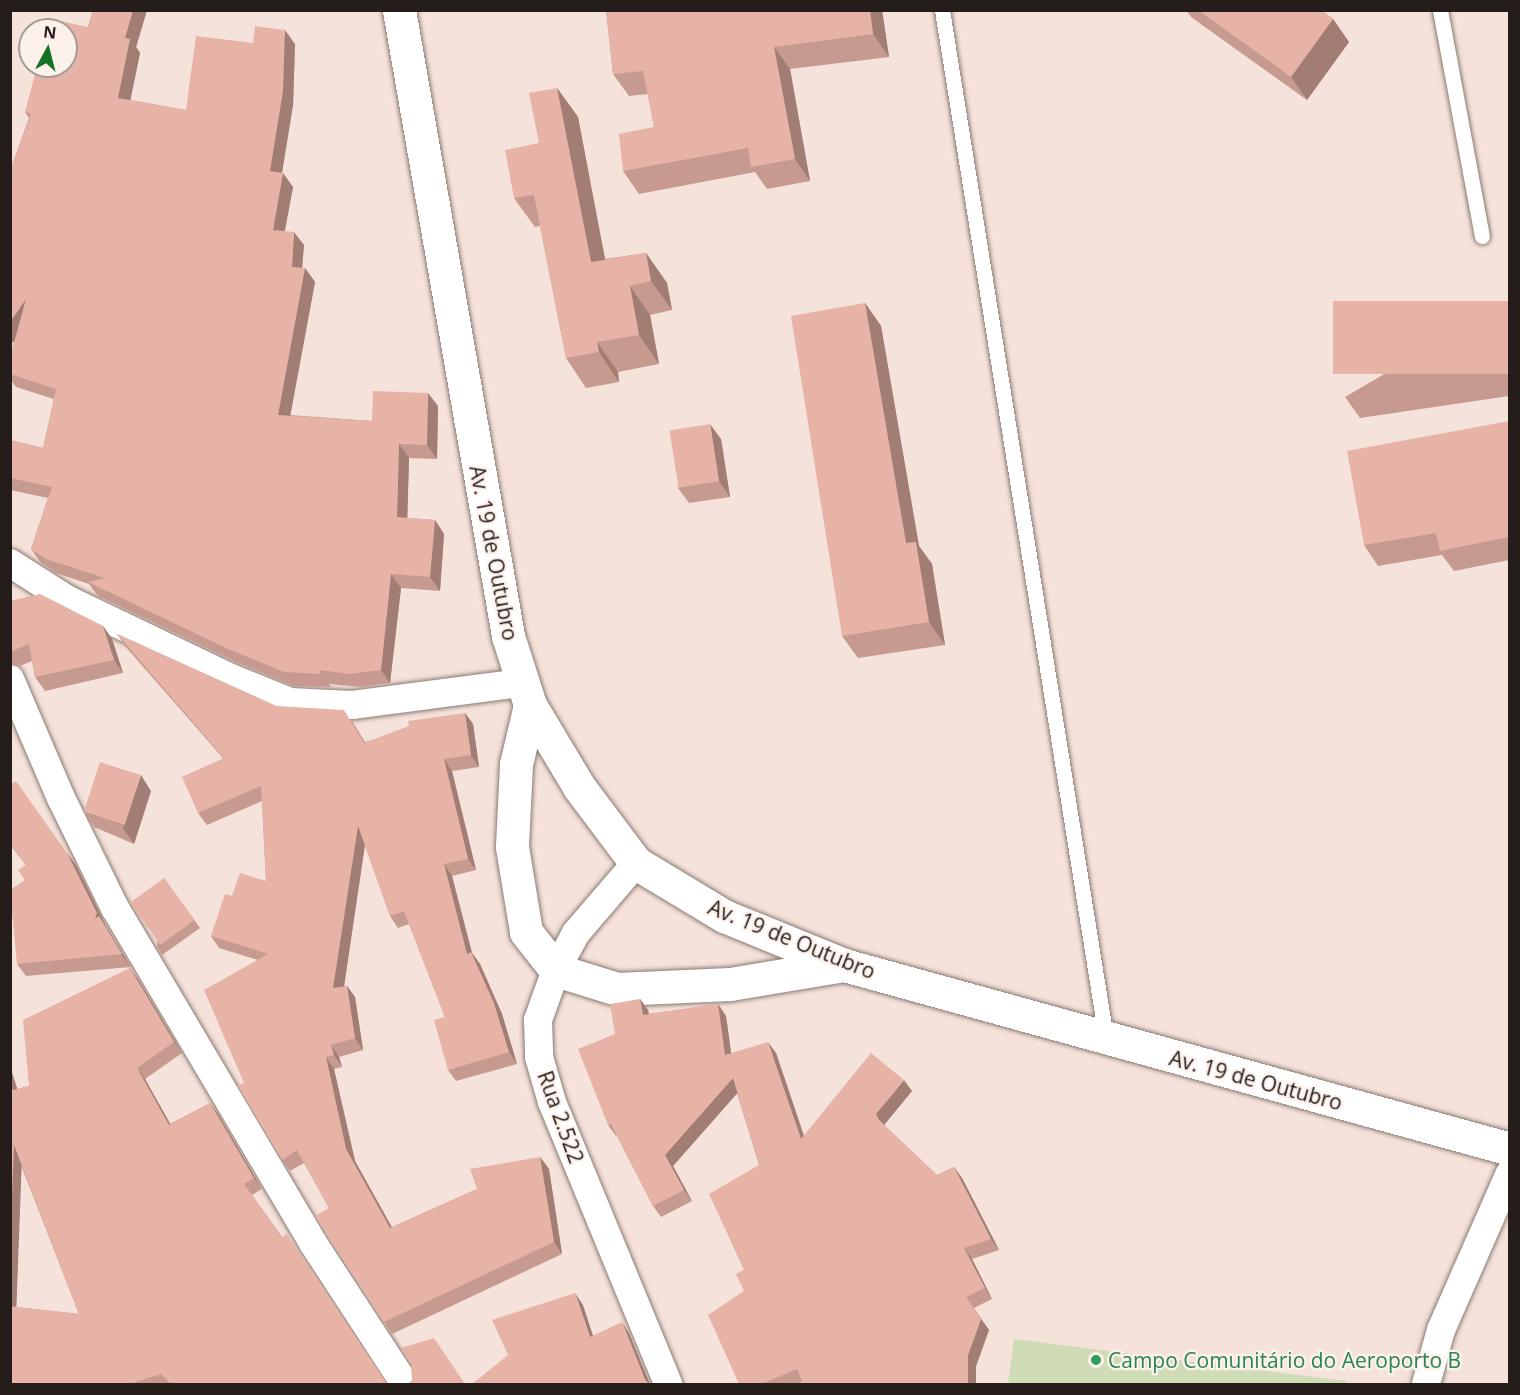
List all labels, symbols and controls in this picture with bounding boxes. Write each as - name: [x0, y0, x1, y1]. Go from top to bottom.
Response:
- north arrow: [18, 18, 78, 78]
- text: N: [42, 20, 58, 44]
- street label: Av. 19 de Outubro: [465, 463, 523, 643]
- street label: Av. 19 de Outubro: [705, 894, 879, 984]
- street label: Av. 19 de Outubro: [1167, 1045, 1345, 1115]
- street label: Rua 2.522: [533, 1067, 589, 1167]
- place label: Campo Comunitário do Aeroporto B: [1108, 1347, 1461, 1373]
- marker: Campo Comunitário do Aeroporto B: [1089, 1353, 1103, 1367]

